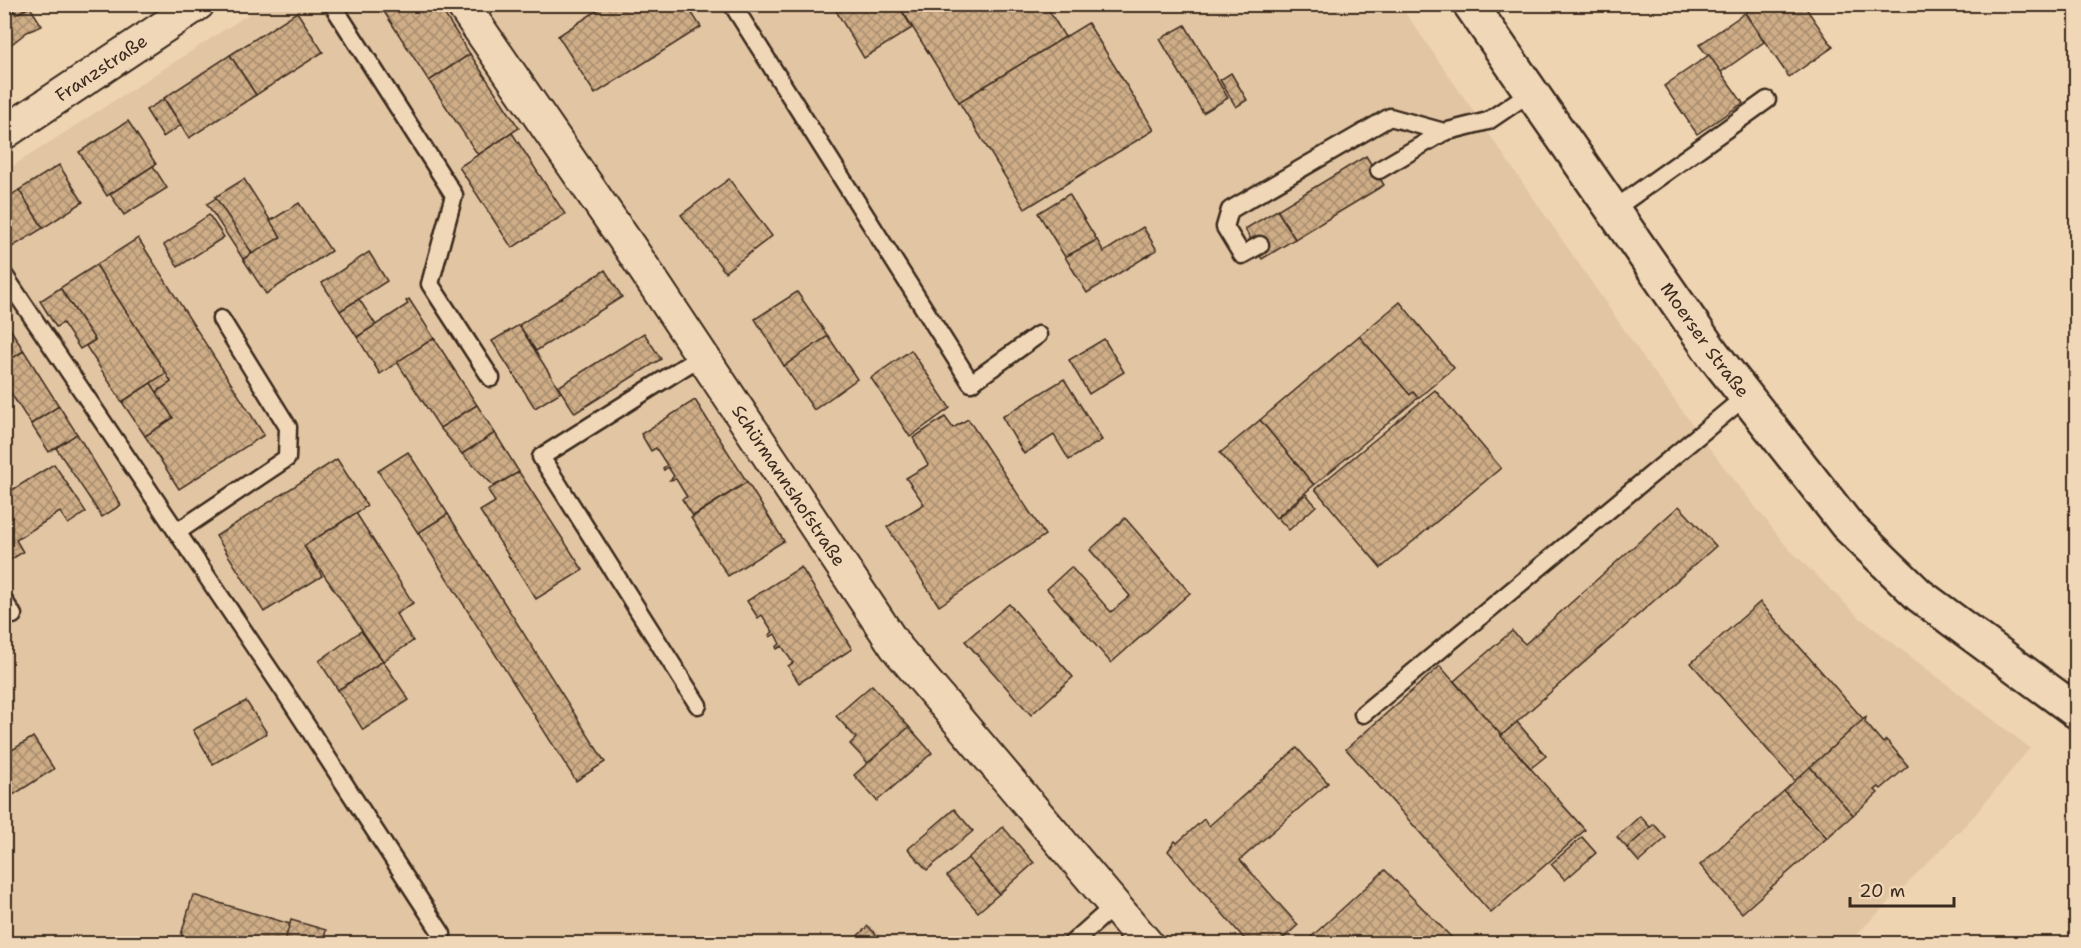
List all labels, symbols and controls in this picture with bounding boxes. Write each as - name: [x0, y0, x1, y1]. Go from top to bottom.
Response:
- street label: Franzstraße: [51, 29, 152, 108]
- street label: Moerser Straße: [1655, 278, 1755, 403]
- street label: Schürmannshofstraße: [726, 400, 851, 571]
- scale bar: [1850, 870, 1954, 908]
- text: 20 m: [1859, 879, 1905, 903]

